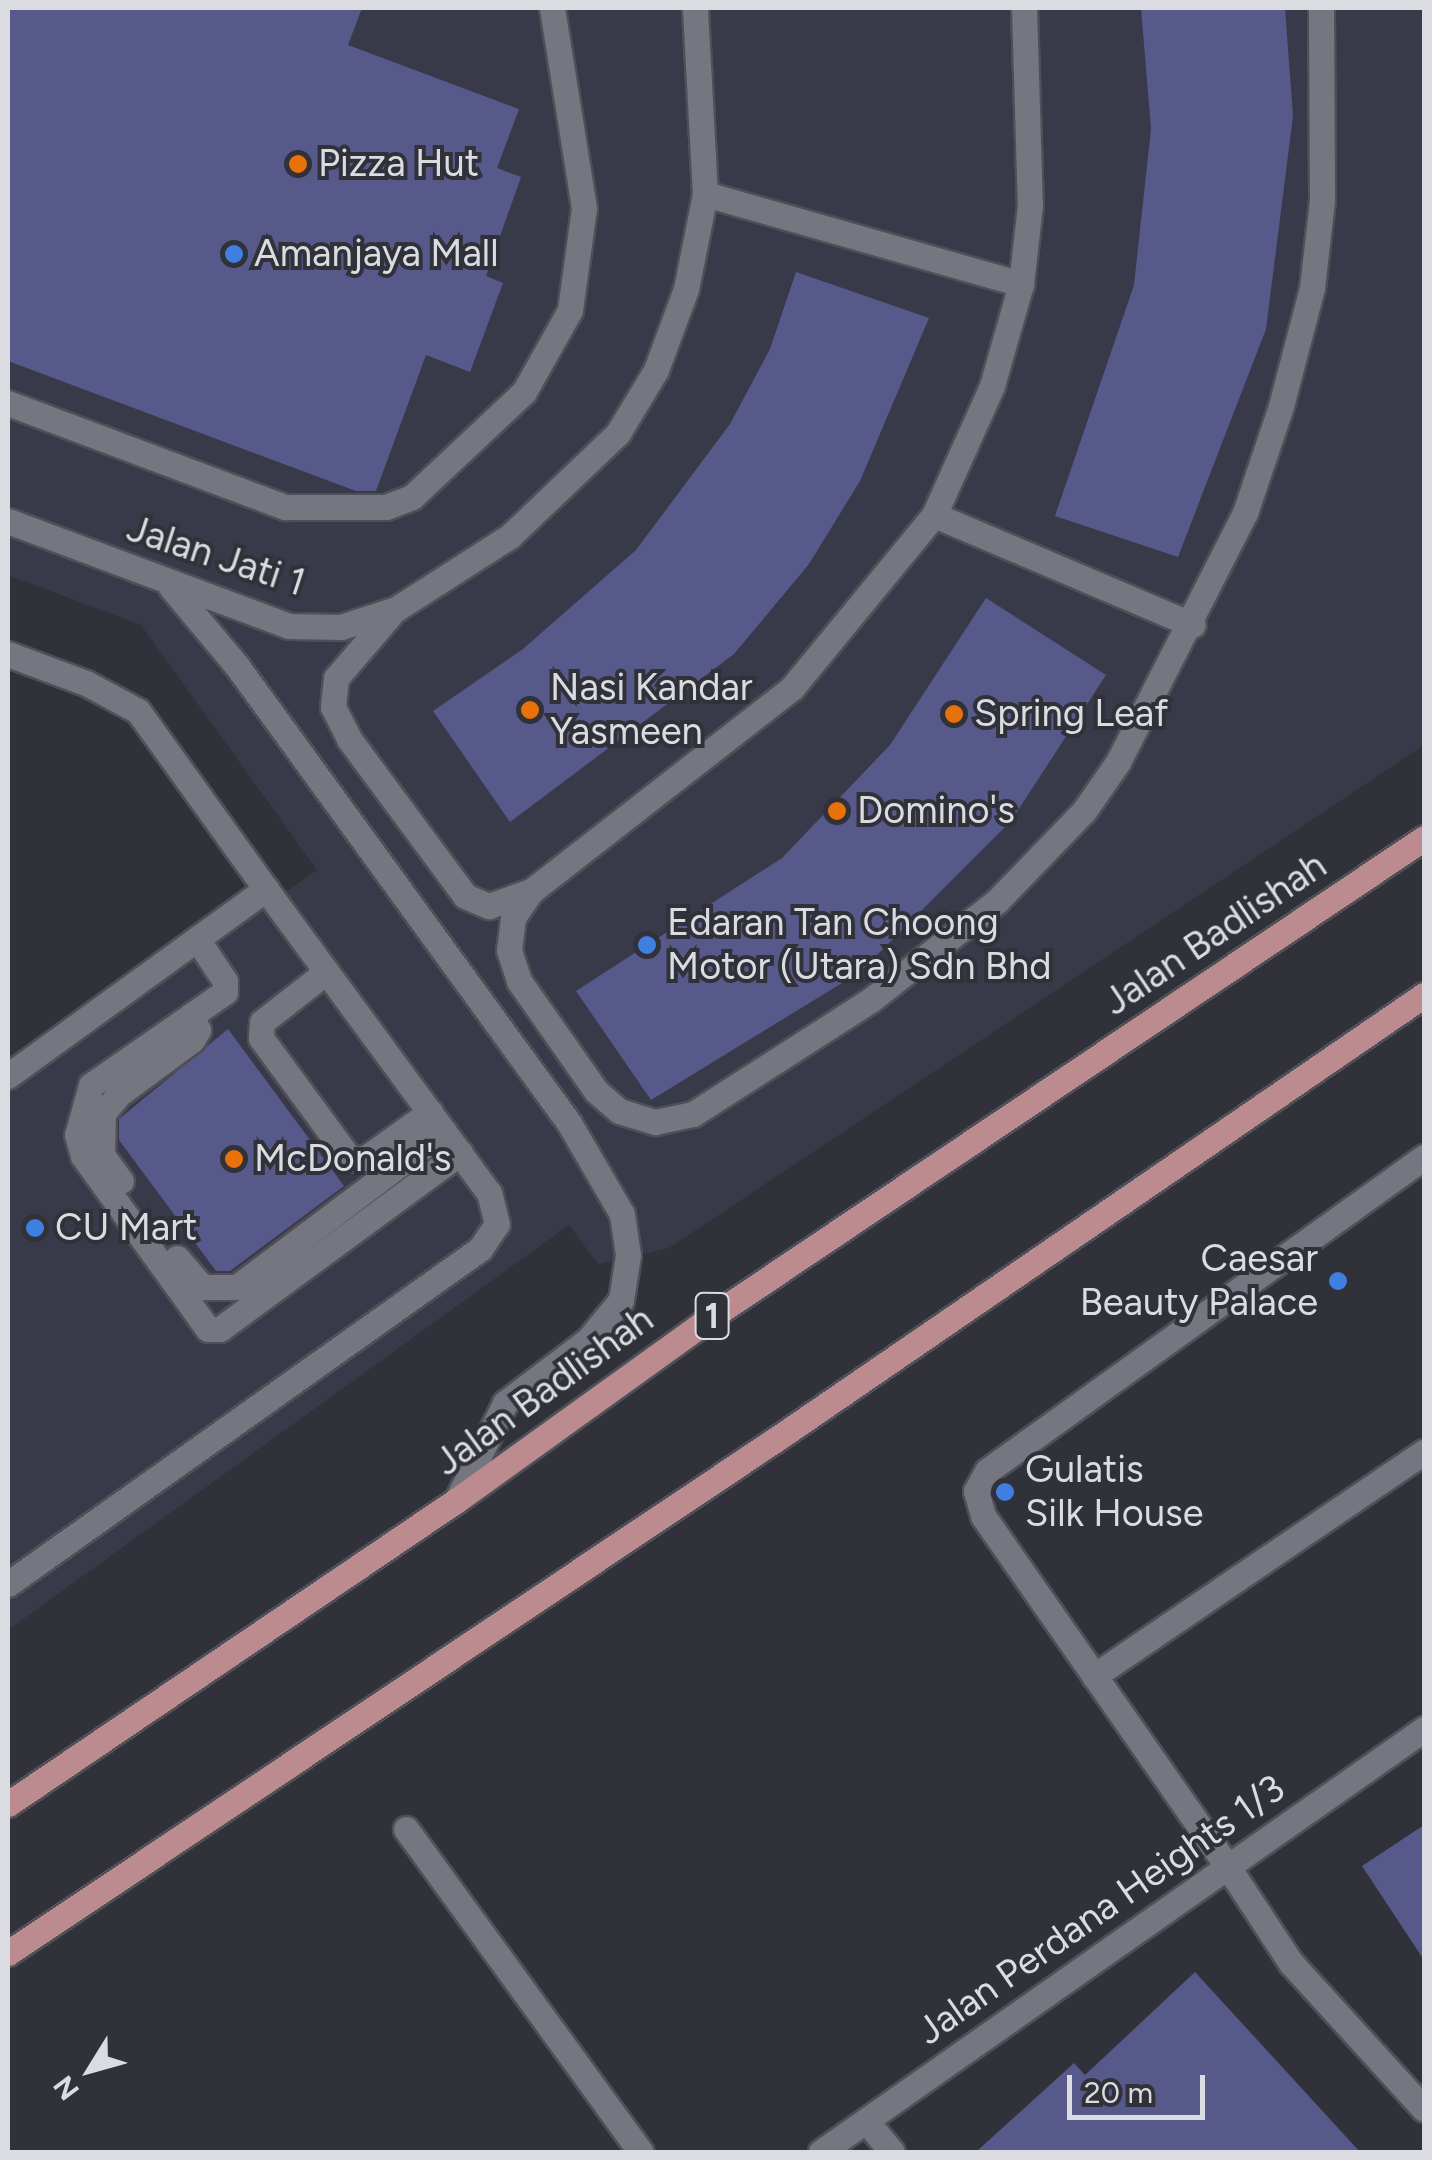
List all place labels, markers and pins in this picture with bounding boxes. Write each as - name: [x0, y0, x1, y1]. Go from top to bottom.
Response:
- place label: Pizza Hut: [318, 141, 479, 187]
- marker: Pizza Hut: [287, 153, 309, 175]
- place label: Amanjaya Mall: [254, 231, 499, 277]
- marker: Amanjaya Mall: [223, 243, 245, 265]
- place label: Nasi Kandar Yasmeen: [550, 665, 753, 754]
- place label: Spring Leaf: [974, 691, 1168, 737]
- marker: Nasi Kandar Yasmeen: [519, 699, 541, 721]
- marker: Spring Leaf: [943, 703, 965, 725]
- place label: Domino's: [857, 788, 1015, 834]
- marker: Domino's: [826, 800, 848, 822]
- place label: Edaran Tan Choong Motor (Utara) Sdn Bhd: [667, 900, 1051, 989]
- marker: Edaran Tan Choong Motor (Utara) Sdn Bhd: [636, 934, 658, 956]
- place label: McDonald's: [254, 1136, 451, 1182]
- marker: McDonald's: [223, 1148, 245, 1170]
- place label: CU Mart: [55, 1205, 197, 1251]
- marker: CU Mart: [24, 1217, 46, 1239]
- place label: Caesar Beauty Palace: [1080, 1236, 1318, 1326]
- marker: Caesar Beauty Palace: [1327, 1270, 1349, 1292]
- place label: Gulatis Silk House: [1025, 1447, 1204, 1536]
- marker: Gulatis Silk House: [994, 1481, 1016, 1503]

